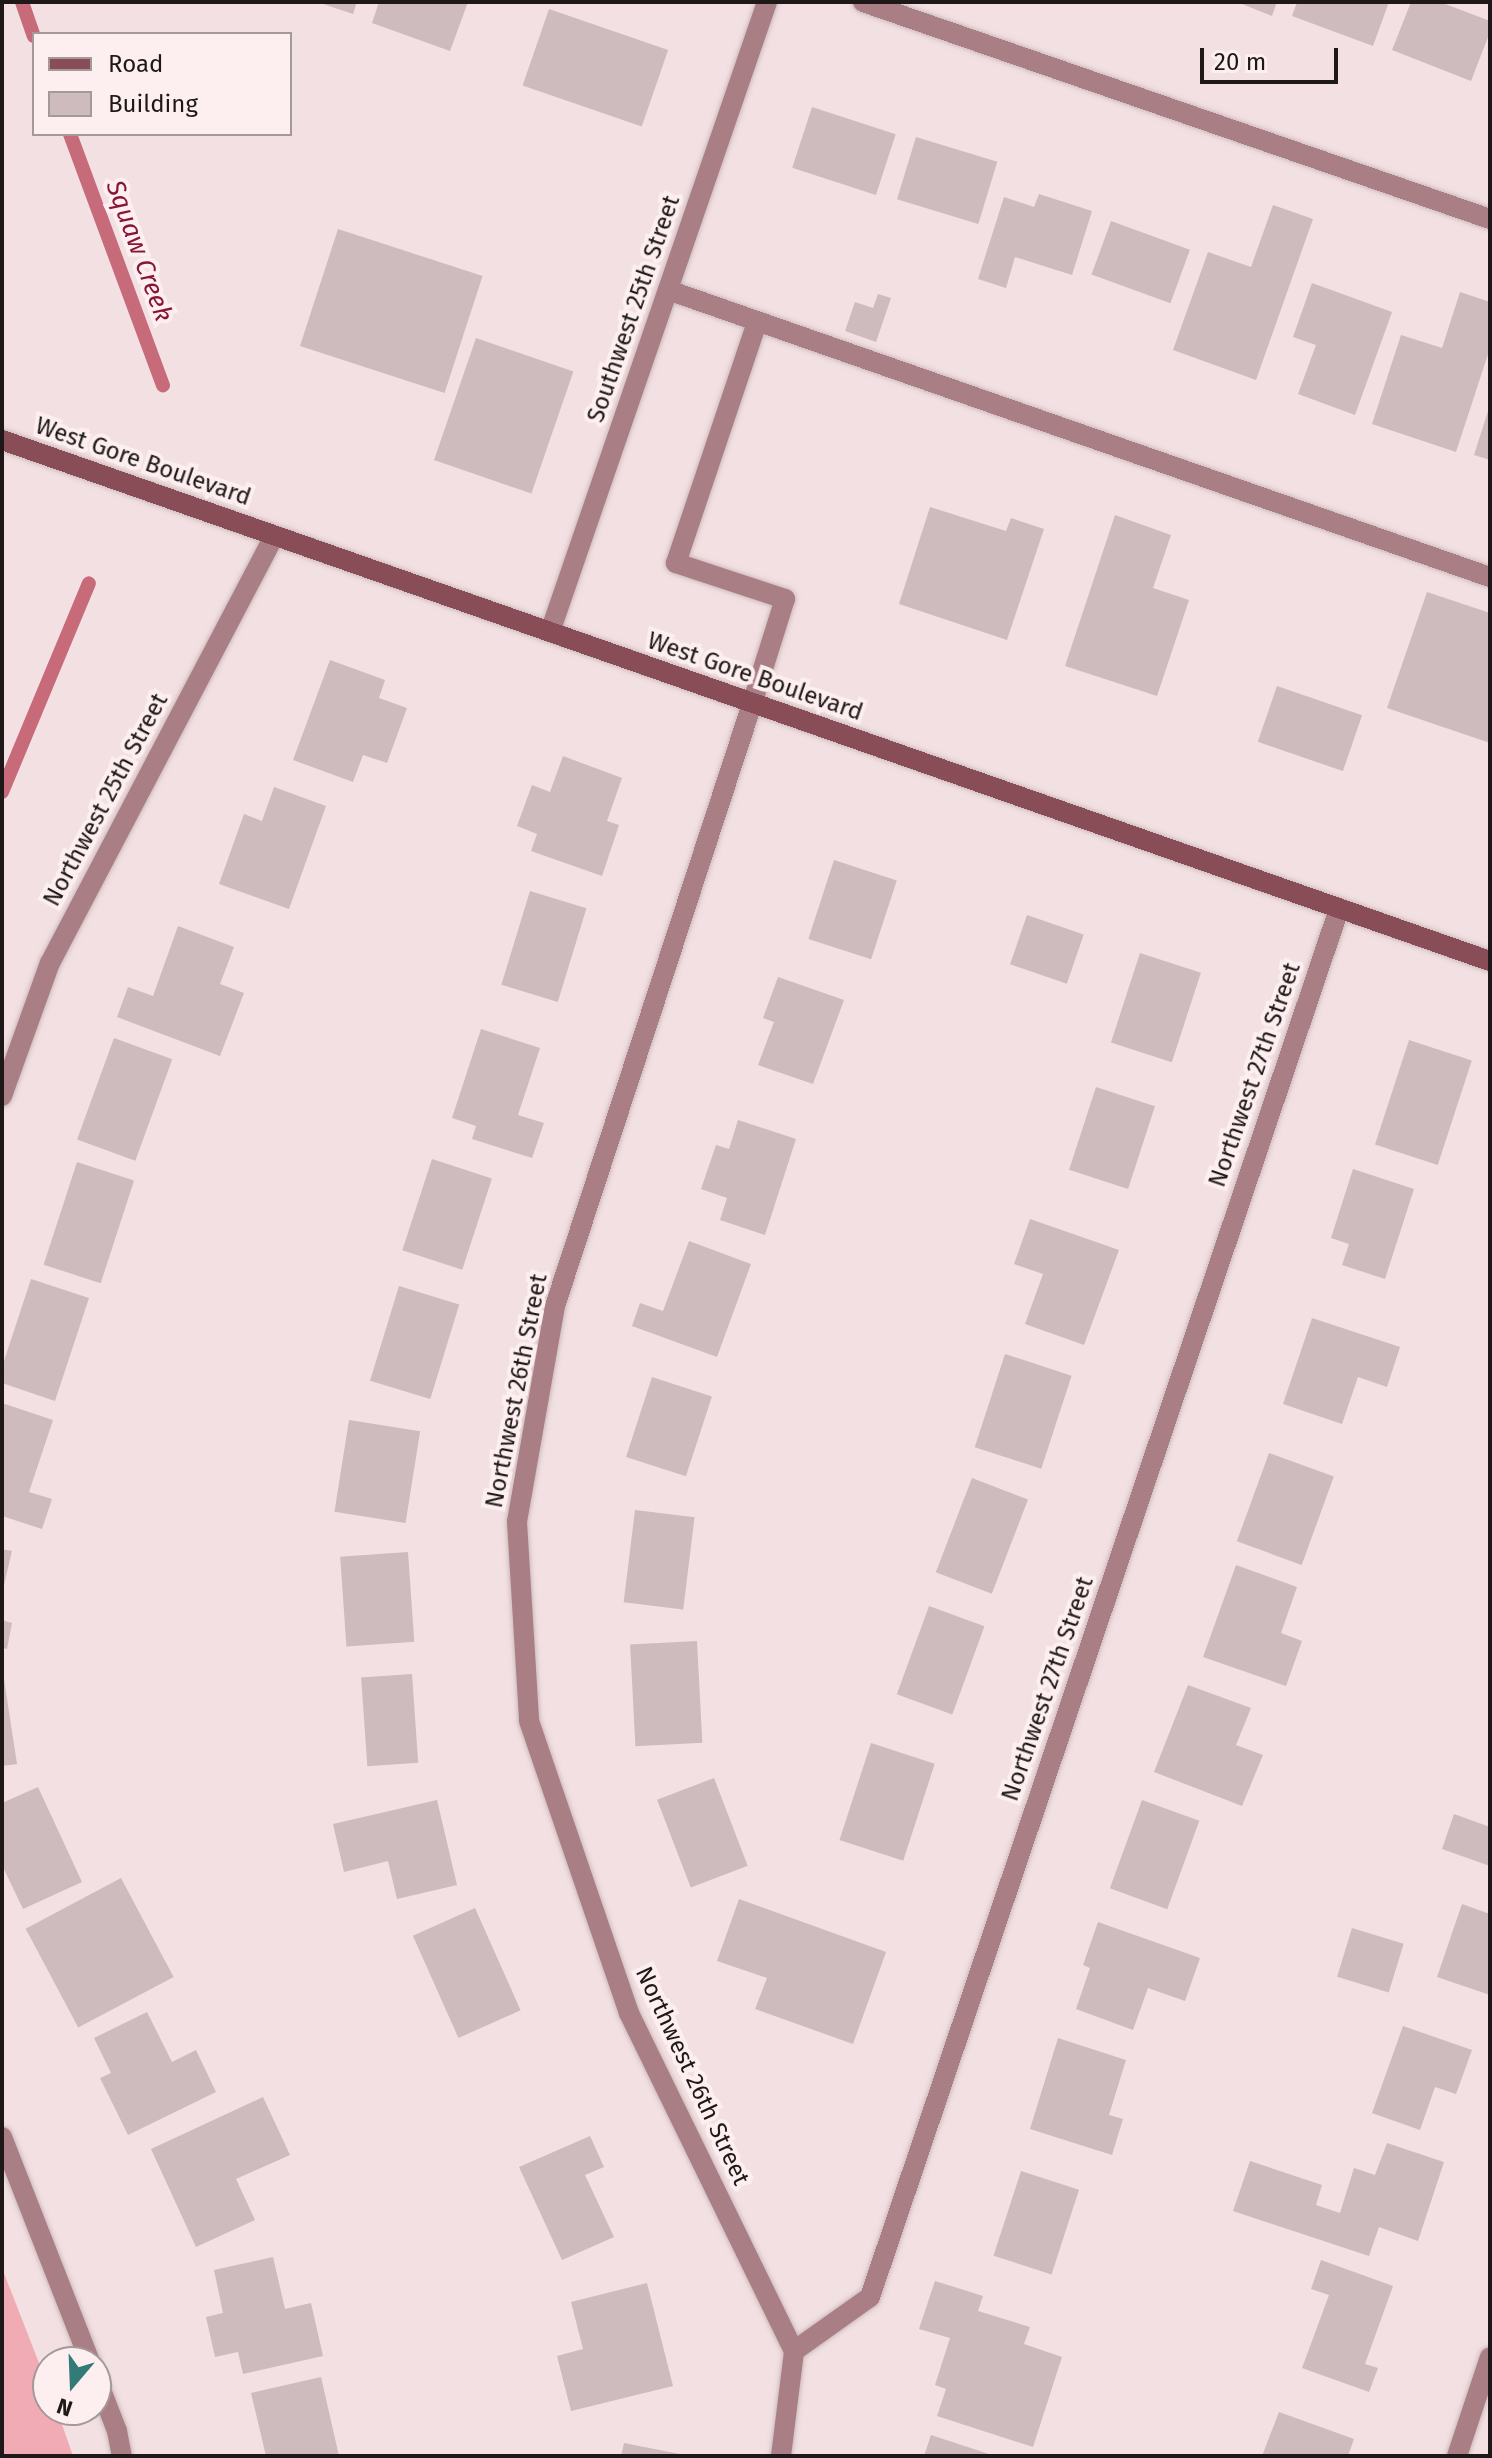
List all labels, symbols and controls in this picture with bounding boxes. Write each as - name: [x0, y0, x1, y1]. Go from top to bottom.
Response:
- legend: [32, 32, 292, 136]
- scale bar: [1204, 32, 1342, 82]
- text: 20 m: [1214, 48, 1266, 76]
- text: Road: [108, 50, 163, 78]
- text: Building: [108, 90, 198, 118]
- water label: Squaw Creek: [99, 176, 179, 326]
- street label: Southwest 25th Street: [582, 192, 686, 426]
- street label: West Gore Boulevard: [32, 412, 254, 512]
- street label: West Gore Boulevard: [644, 627, 866, 727]
- street label: Northwest 25th Street: [38, 689, 174, 911]
- street label: Northwest 27th Street: [1203, 959, 1307, 1191]
- street label: Northwest 26th Street: [480, 1272, 554, 1510]
- street label: Northwest 27th Street: [996, 1573, 1100, 1805]
- street label: Northwest 26th Street: [629, 1962, 755, 2190]
- north arrow: [32, 2346, 112, 2426]
- text: N: [53, 2392, 76, 2422]

